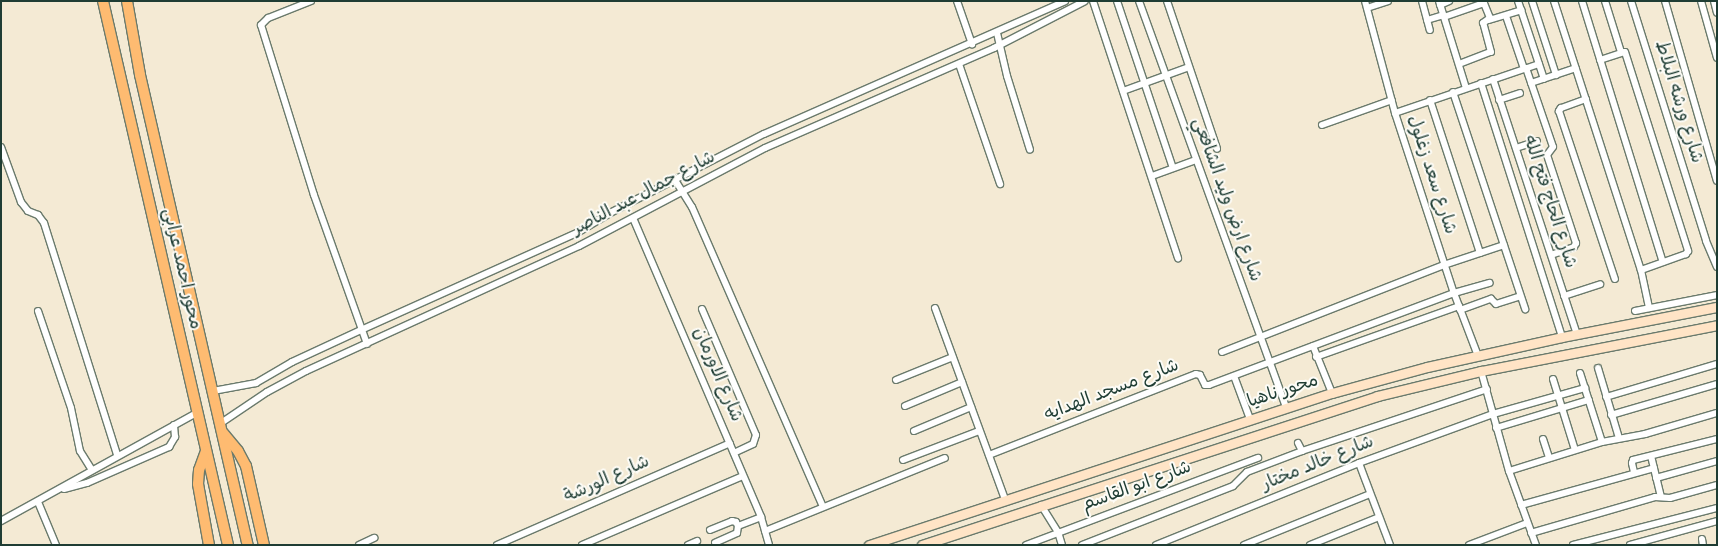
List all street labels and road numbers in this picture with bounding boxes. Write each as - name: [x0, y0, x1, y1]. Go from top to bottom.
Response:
- street label: شارع ورشه البلاط: [1649, 38, 1707, 166]
- street label: شارع سعد زغلول: [1402, 113, 1460, 237]
- street label: شارع ارض وليد الشافعي: [1186, 115, 1266, 285]
- street label: شارع الحاج فتح الله: [1517, 133, 1581, 271]
- street label: شارع جمال عبد الناصر: [569, 147, 719, 241]
- street label: محور احمد عرابى: [157, 206, 205, 332]
- street label: شارع الاورمان: [687, 325, 747, 425]
- street label: شارع مسجد الهدايه: [1042, 355, 1182, 427]
- street label: محور ناهيا: [1245, 370, 1321, 414]
- street label: شارع خالد مختار: [1259, 432, 1377, 496]
- street label: شارع الورشة: [561, 452, 653, 508]
- street label: شارع ابو القاسم: [1079, 457, 1195, 517]

